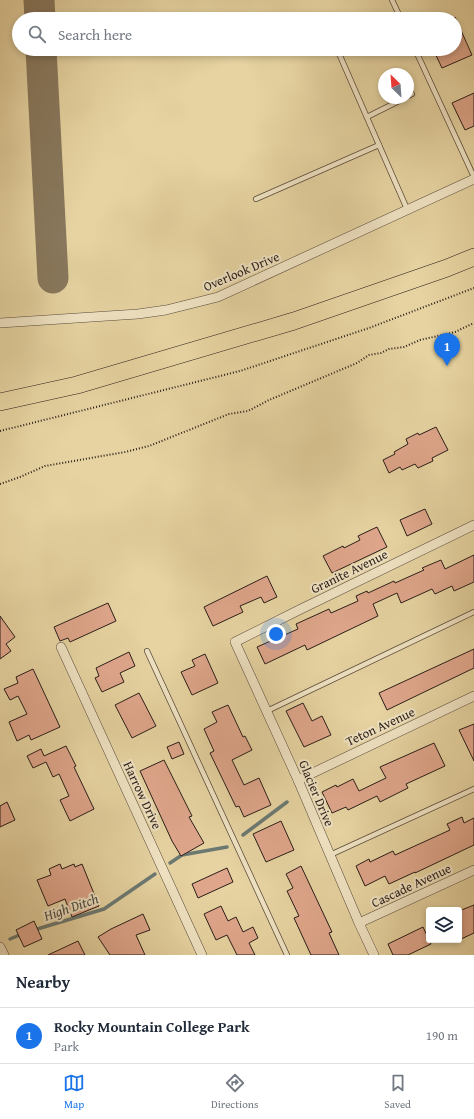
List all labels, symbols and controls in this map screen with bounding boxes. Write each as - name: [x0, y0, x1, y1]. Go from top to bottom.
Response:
- search box: [12, 12, 462, 56]
- icon: search: [26, 23, 48, 45]
- text: Search here: [58, 24, 132, 45]
- north arrow: [378, 68, 414, 104]
- street label: Overlook Drive: [200, 247, 282, 296]
- pin: 1: [434, 333, 460, 366]
- street label: Granite Avenue: [308, 545, 391, 598]
- your location: [266, 624, 286, 644]
- street label: Teton Avenue: [343, 702, 418, 751]
- street label: Glacier Drive: [294, 757, 339, 829]
- street label: Harrow Drive: [119, 758, 167, 832]
- street label: Cascade Avenue: [368, 859, 454, 912]
- water label: High Ditch: [40, 888, 101, 926]
- map controls: [426, 907, 462, 943]
- button: layers: [426, 907, 462, 943]
- text: Nearby: [16, 969, 70, 994]
- text: Rocky Mountain College Park: [54, 1016, 250, 1037]
- text: 1: [26, 1026, 32, 1045]
- text: 190 m: [426, 1026, 458, 1045]
- text: Park: [54, 1037, 79, 1056]
- tab: Map: [63, 1072, 85, 1112]
- tab: Directions: [211, 1072, 258, 1112]
- tab: Saved: [384, 1072, 411, 1112]

